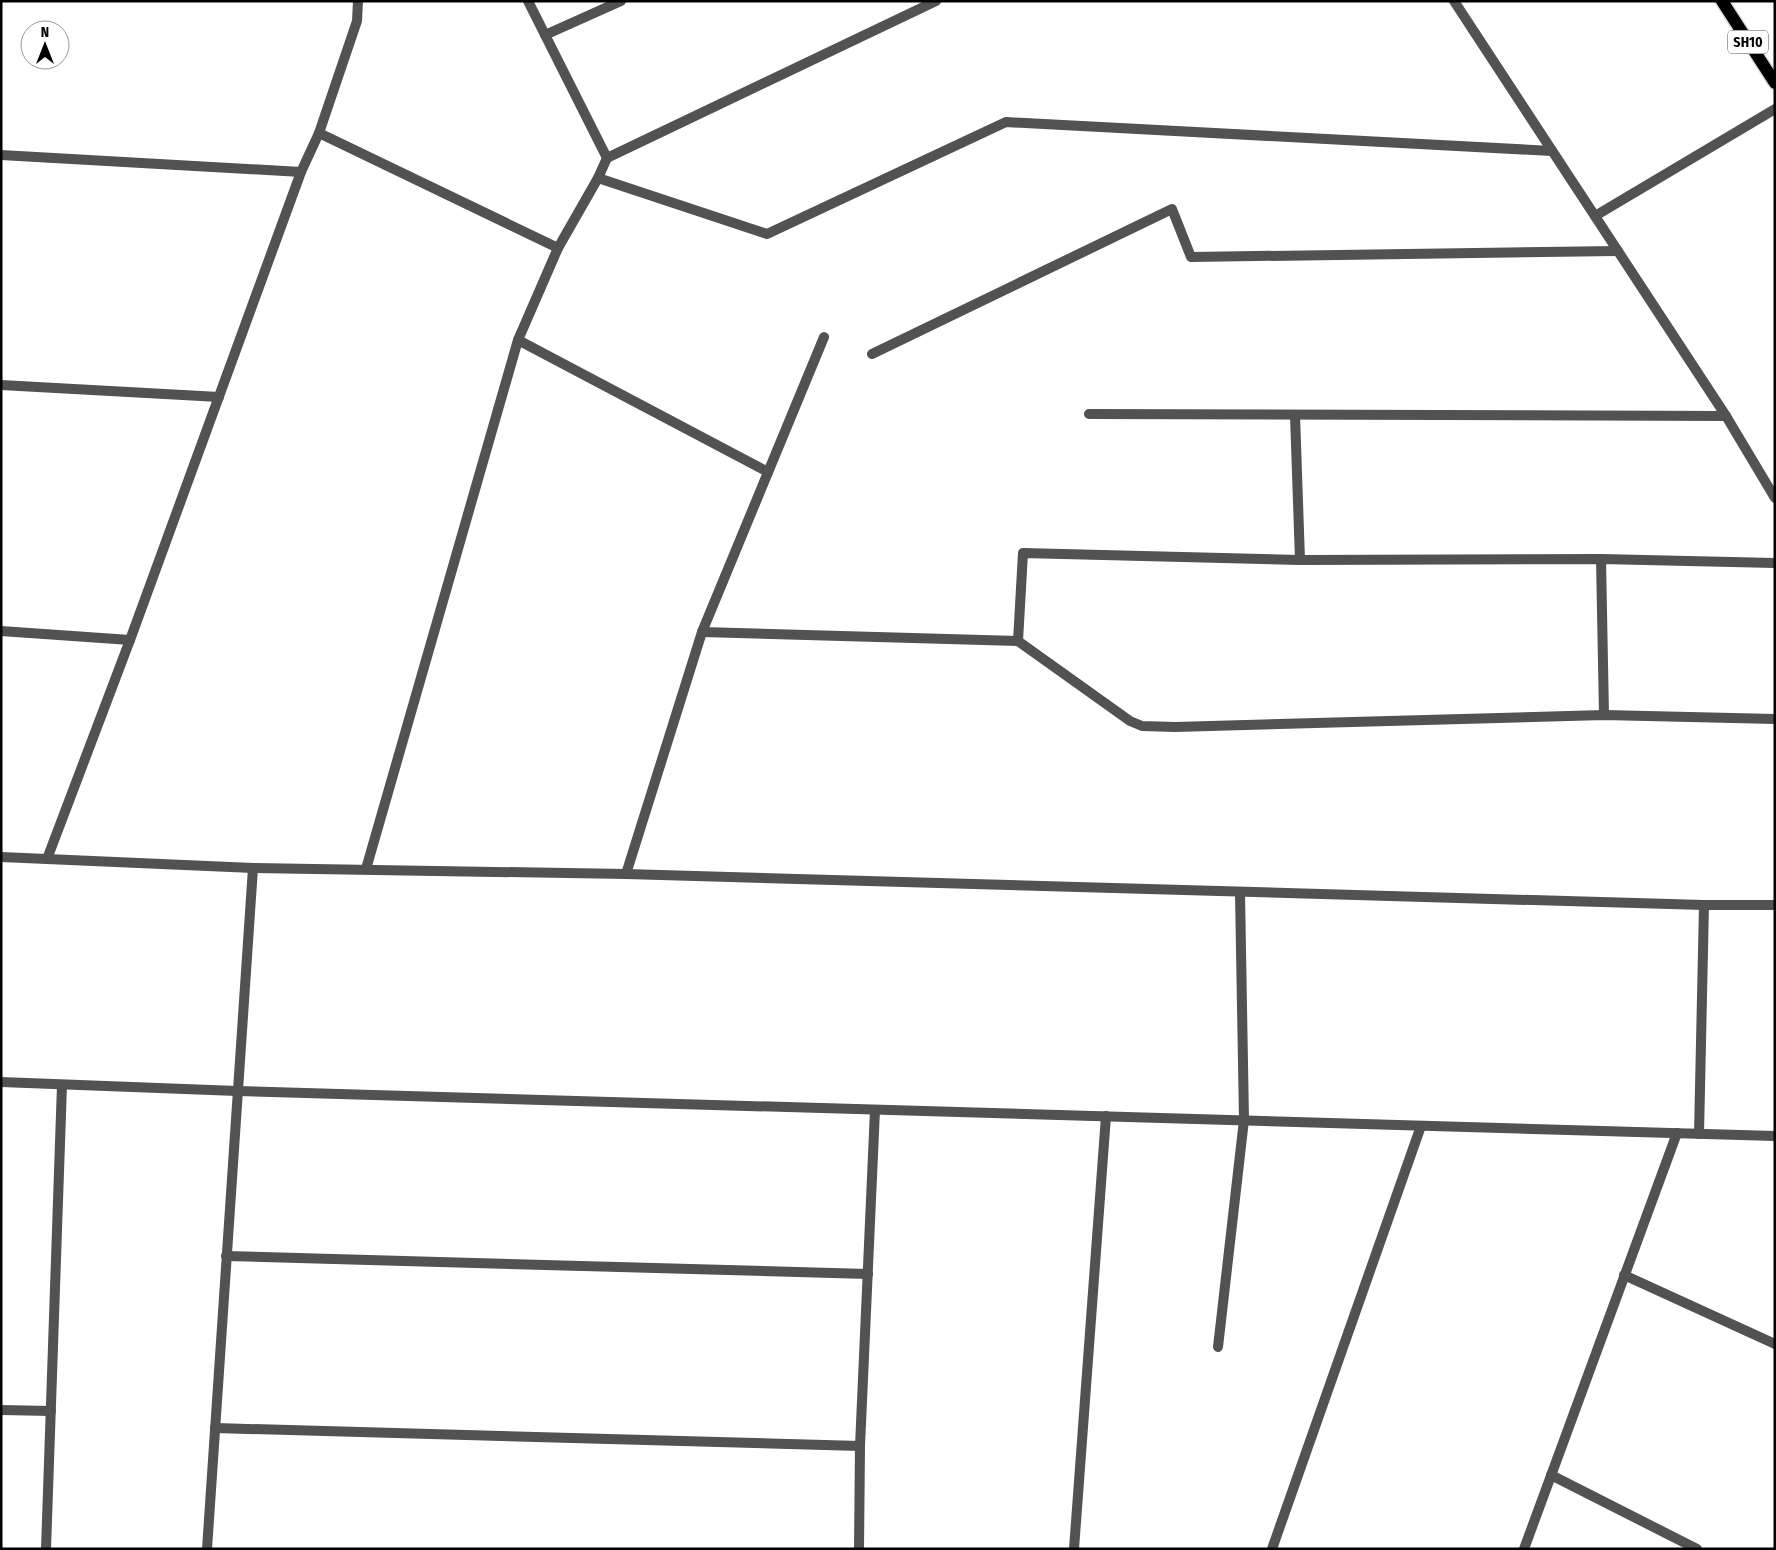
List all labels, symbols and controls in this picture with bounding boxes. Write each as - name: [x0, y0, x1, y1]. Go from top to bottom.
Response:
- north arrow: [20, 20, 70, 70]
- text: N: [41, 24, 49, 41]
- road number: SH10: [1728, 31, 1768, 54]

